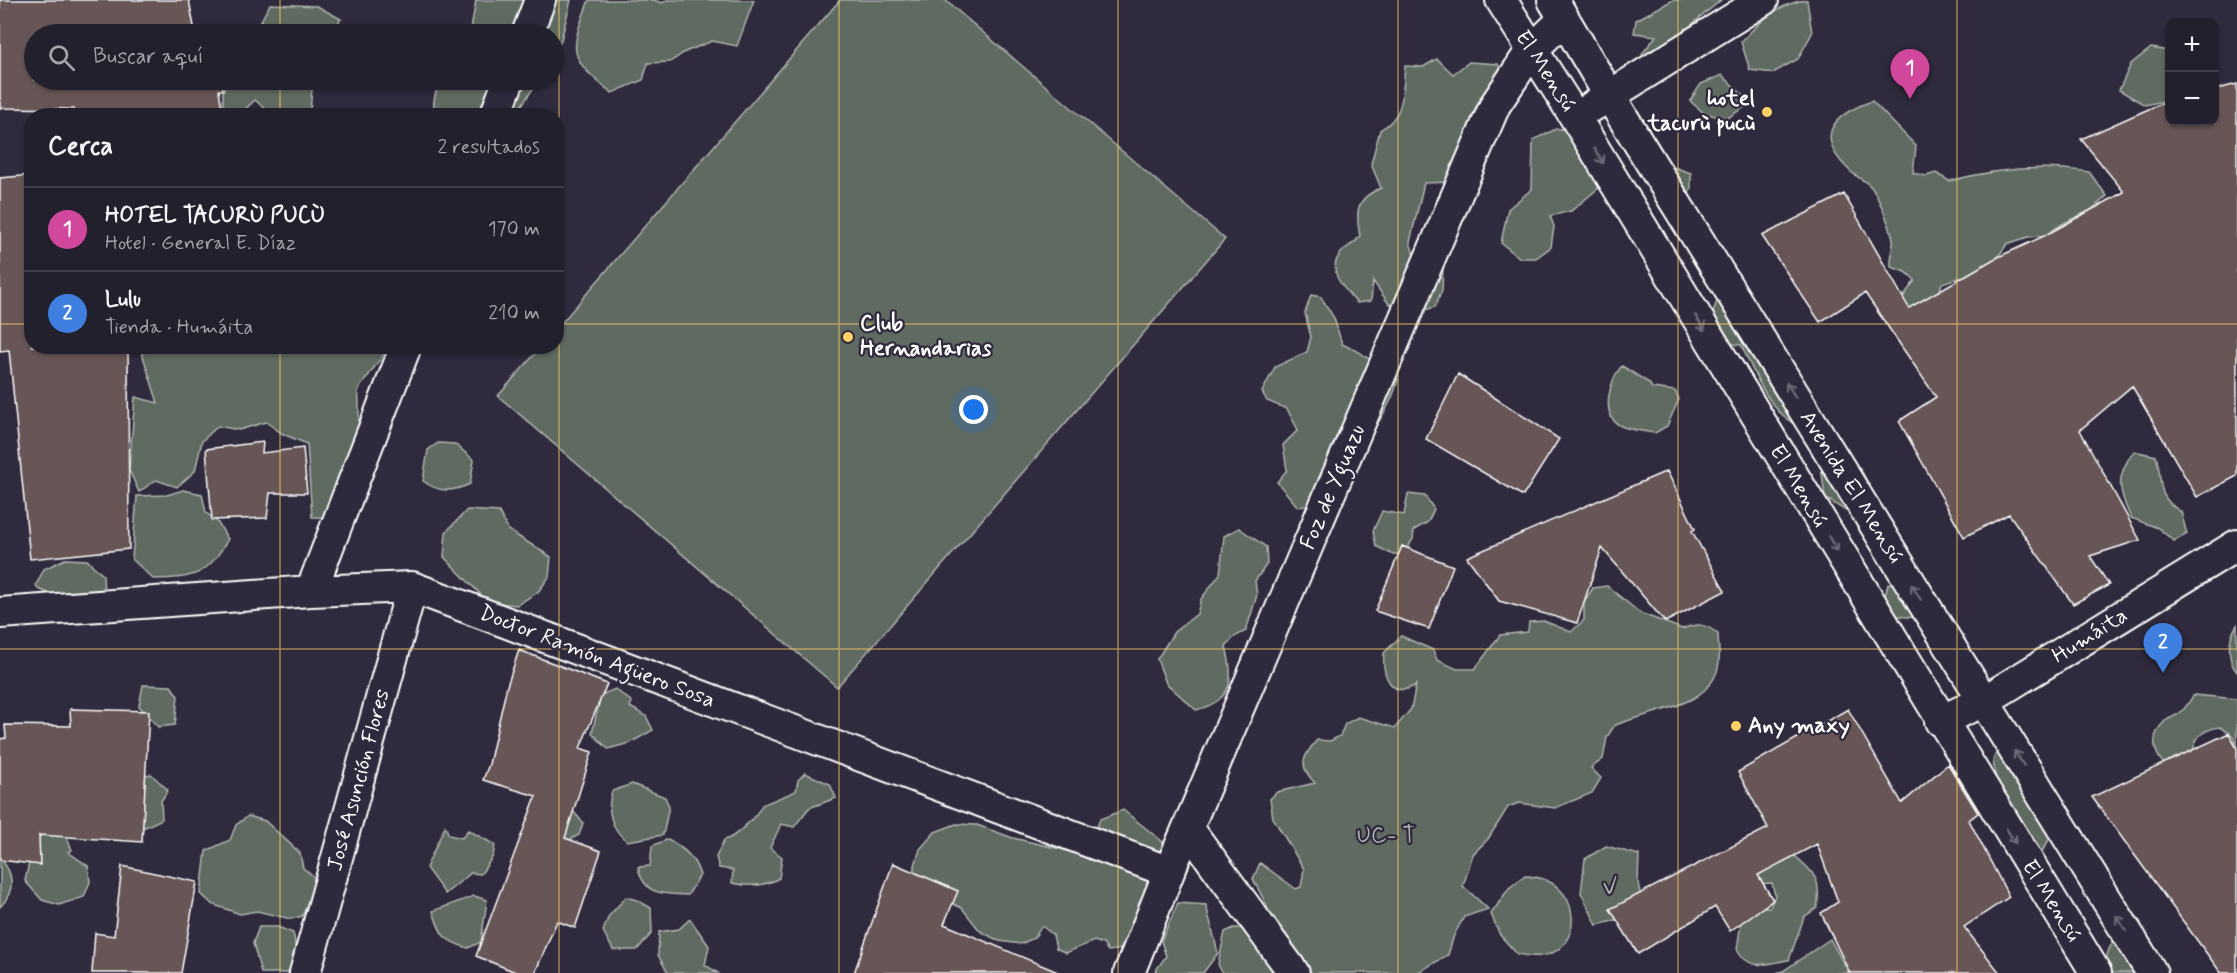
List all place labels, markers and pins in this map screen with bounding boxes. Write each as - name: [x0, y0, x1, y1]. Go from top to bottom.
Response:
- pin: 1: [1890, 50, 1930, 99]
- place label: hotel tacurù pucù: [1647, 85, 1756, 138]
- marker: hotel tacurù pucù: [1760, 105, 1774, 119]
- place label: Club Hernandarias: [860, 310, 992, 363]
- marker: Club Hernandarias: [841, 330, 855, 344]
- pin: 2: [2144, 624, 2182, 673]
- place label: Any maxy: [1748, 712, 1850, 740]
- marker: Any maxy: [1729, 719, 1743, 733]

